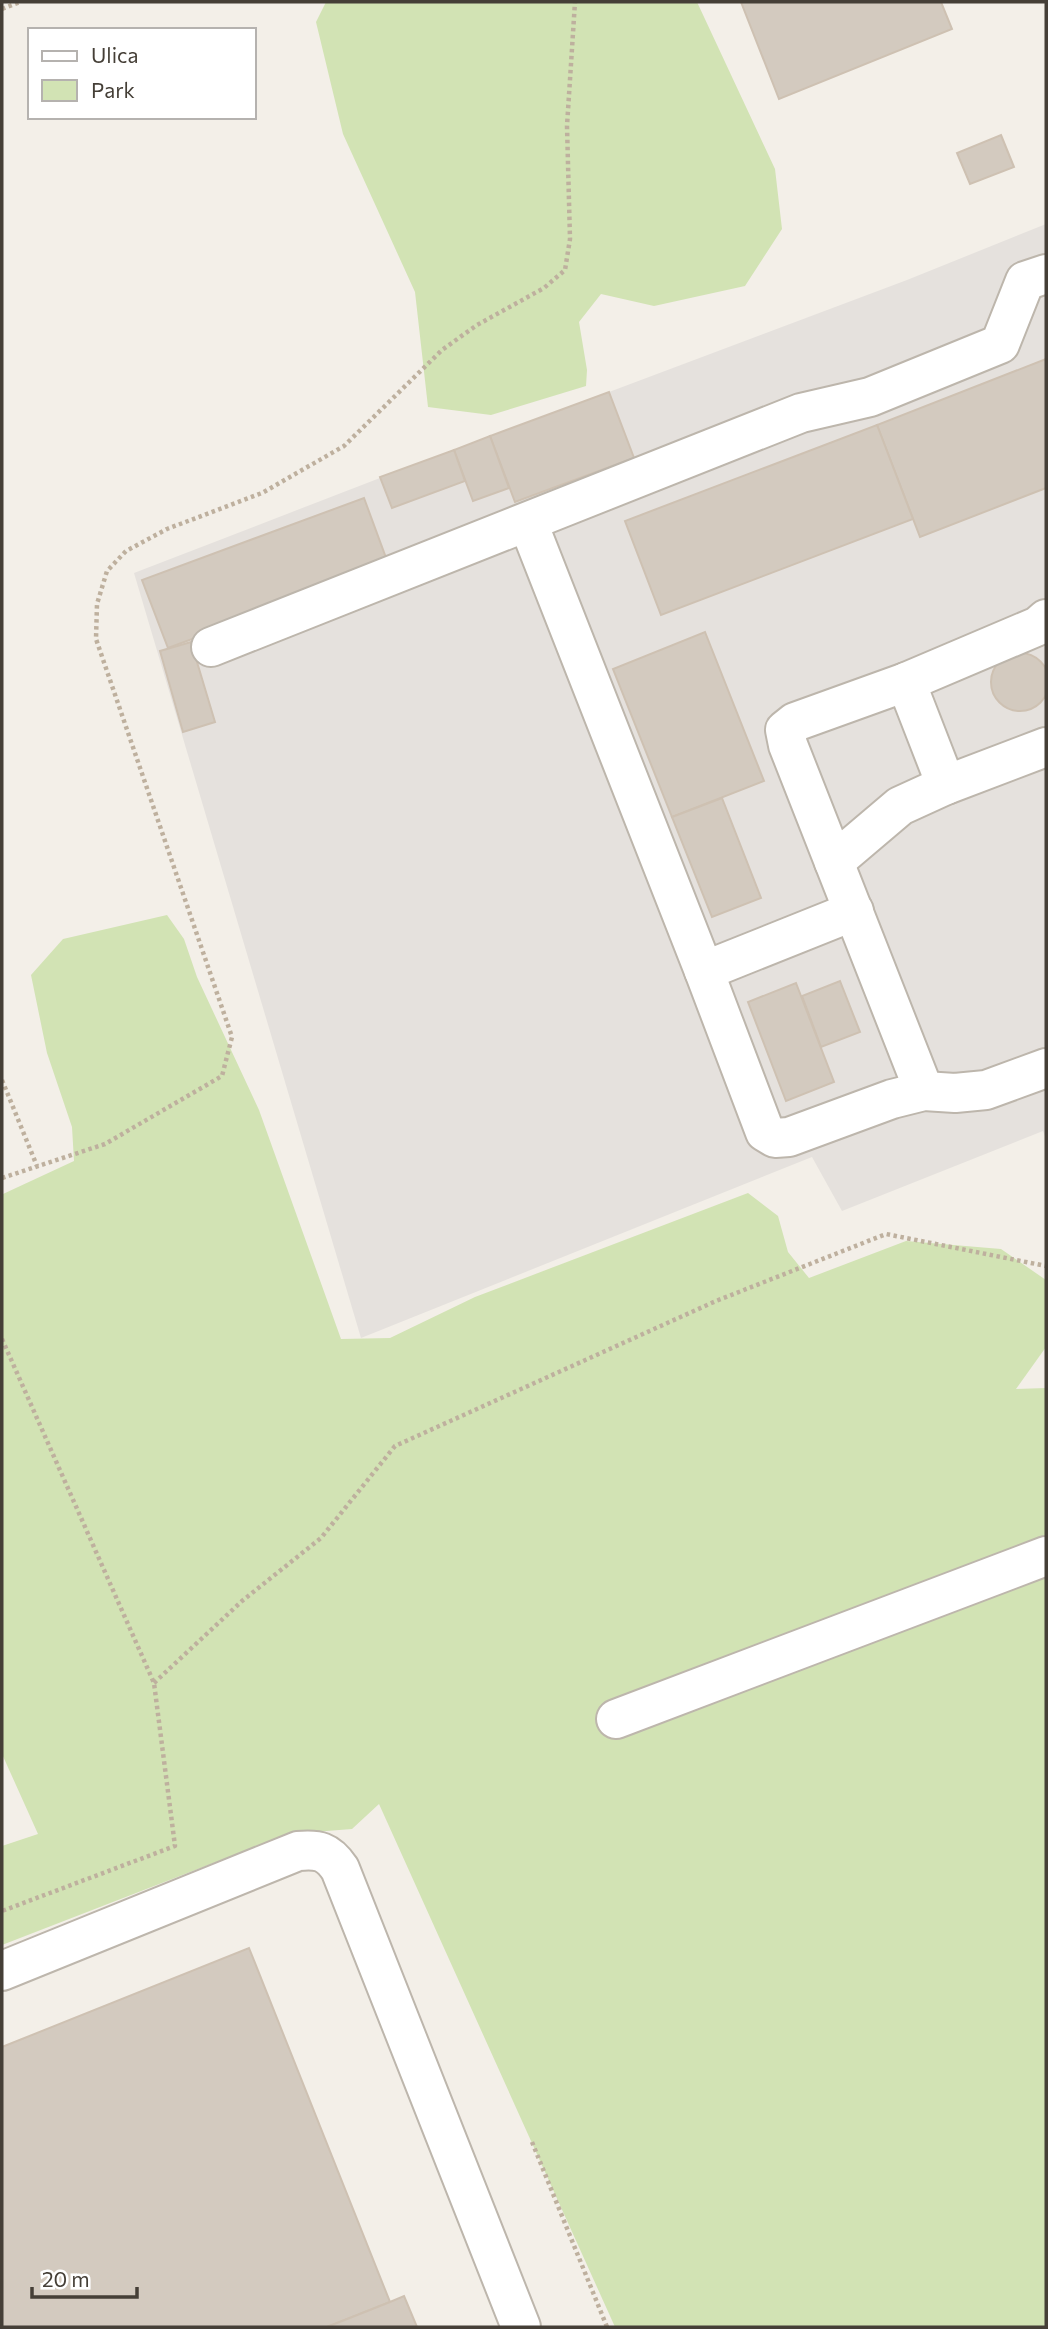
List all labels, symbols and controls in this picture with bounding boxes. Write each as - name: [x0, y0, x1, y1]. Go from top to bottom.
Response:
- legend: [28, 28, 256, 119]
- text: Ulica: [91, 42, 138, 67]
- text: Park: [91, 77, 135, 102]
- scale bar: [32, 2256, 136, 2300]
- text: 20 m: [42, 2266, 90, 2291]

